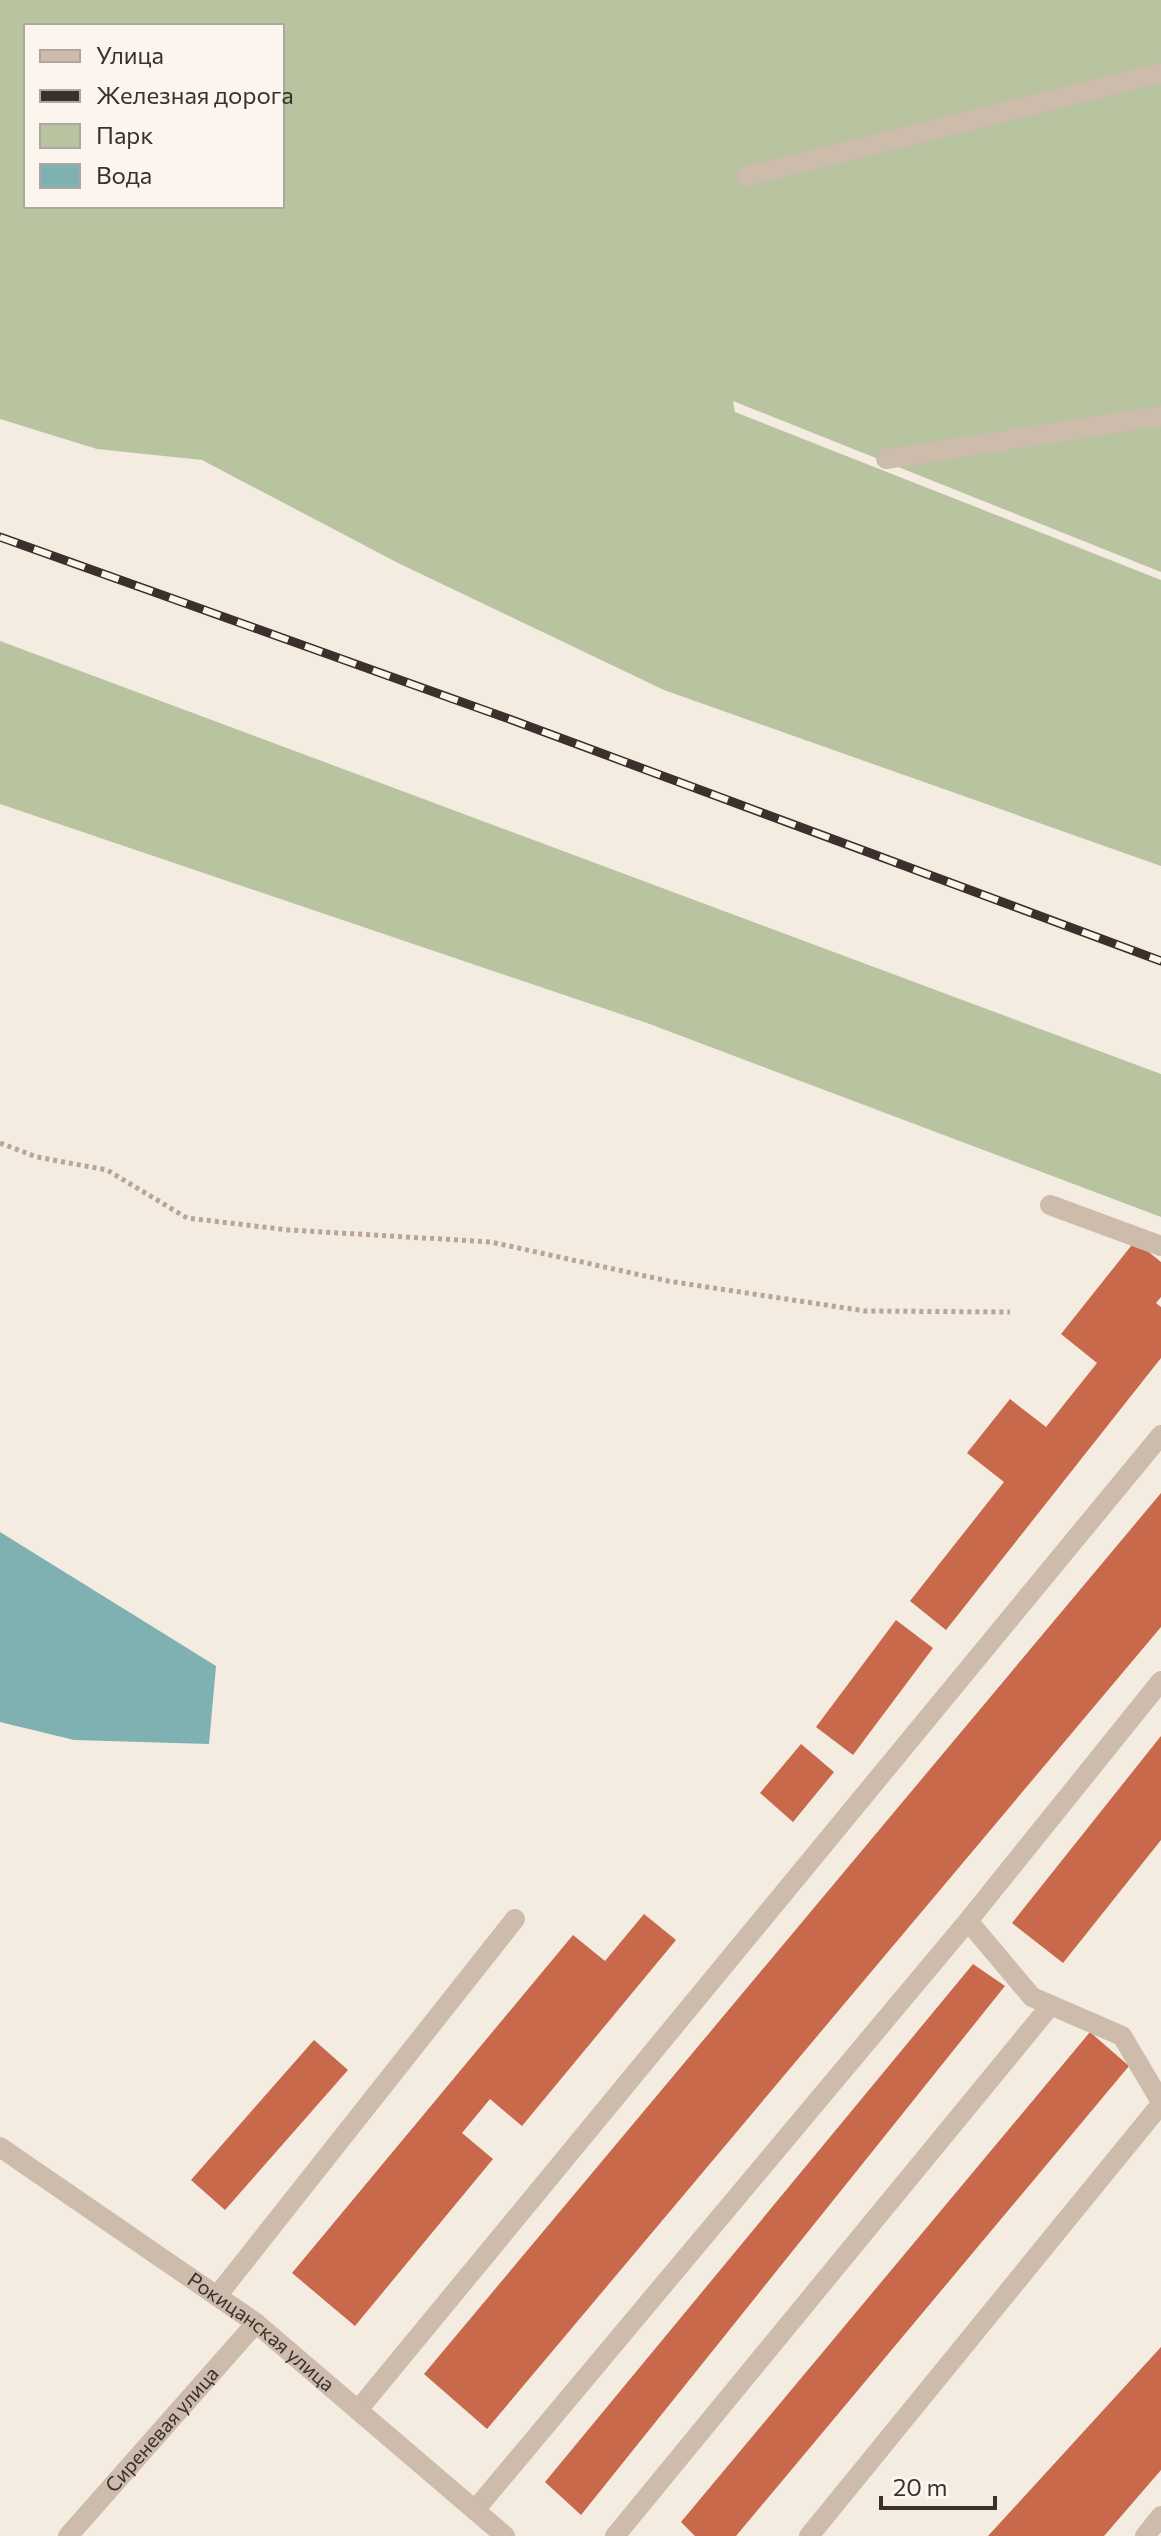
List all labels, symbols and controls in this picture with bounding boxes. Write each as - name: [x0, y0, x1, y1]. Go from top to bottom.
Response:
- legend: [24, 24, 284, 208]
- text: Улица: [96, 40, 164, 69]
- text: Железная дорога: [96, 80, 294, 109]
- text: Парк: [96, 120, 153, 149]
- text: Вода: [96, 160, 152, 189]
- street label: Рокицанская улица: [183, 2267, 340, 2396]
- street label: Сиреневая улица: [99, 2361, 223, 2497]
- scale bar: [881, 2460, 995, 2510]
- text: 20 m: [893, 2472, 947, 2501]

